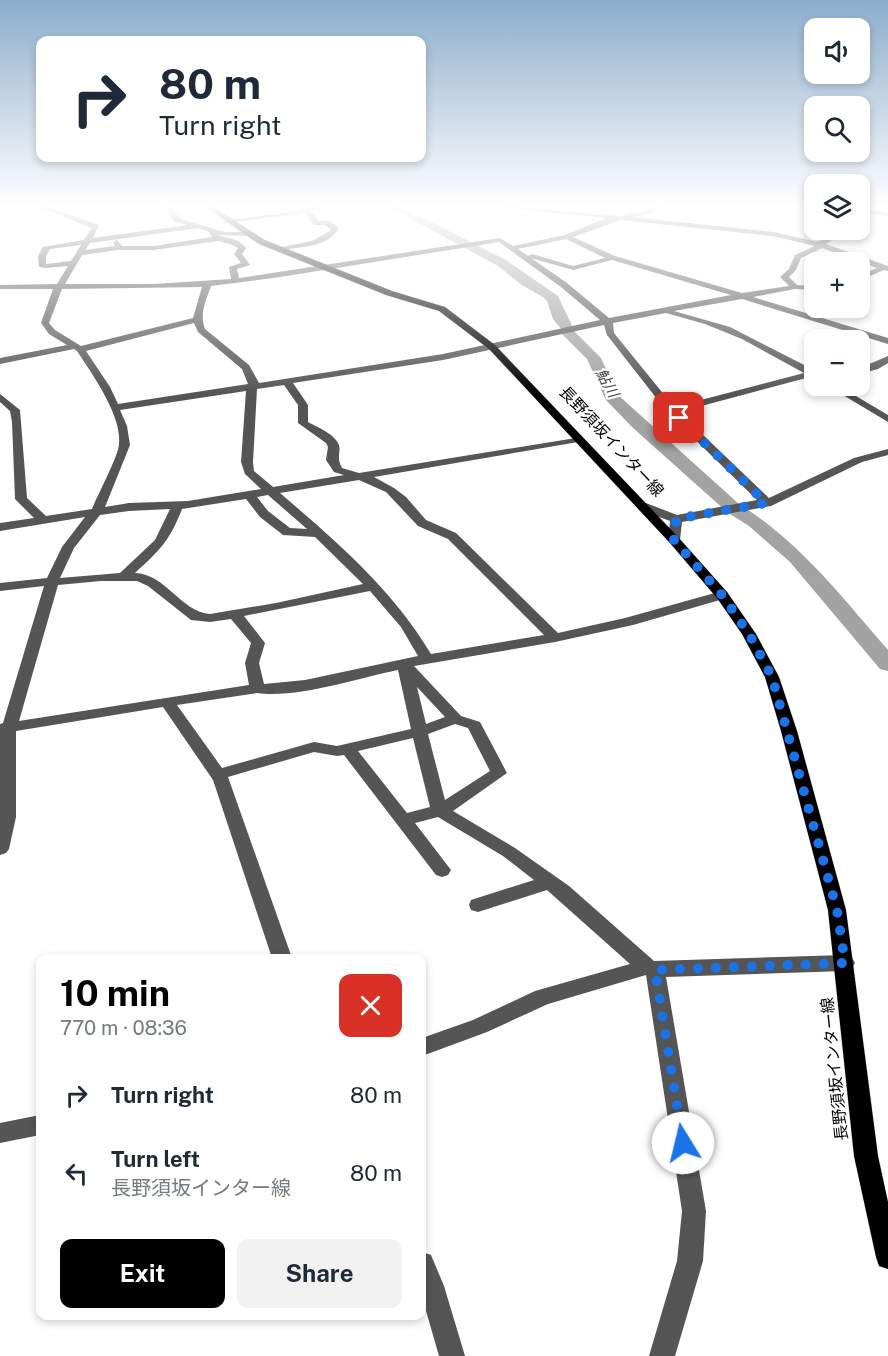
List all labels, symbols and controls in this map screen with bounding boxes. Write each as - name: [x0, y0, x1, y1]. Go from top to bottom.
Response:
- map controls: [804, 18, 870, 396]
- button: sound: [804, 18, 870, 84]
- text: 80 m: [159, 59, 261, 108]
- icon: right: [60, 60, 138, 138]
- button: search: [804, 96, 870, 162]
- text: Turn right: [159, 109, 282, 141]
- button: layers: [804, 174, 870, 240]
- button: +: [804, 252, 870, 318]
- button: −: [804, 330, 870, 396]
- water label: 鮎川: [593, 366, 623, 402]
- street label: 長野須坂インター線: [556, 382, 668, 500]
- pin: [653, 392, 704, 443]
- icon: arrive: [662, 401, 695, 434]
- text: 10 min: [60, 972, 170, 1014]
- button: close: [339, 974, 402, 1037]
- street label: 長野須坂インター線: [818, 996, 851, 1142]
- text: 770 m · 08:36: [60, 1016, 187, 1040]
- icon: right: [60, 1079, 93, 1112]
- text: Turn right: [111, 1082, 214, 1108]
- text: 80 m: [350, 1082, 402, 1108]
- position arrow: [651, 1111, 715, 1175]
- text: Turn left: [111, 1146, 200, 1172]
- icon: left: [60, 1157, 93, 1190]
- text: 80 m: [350, 1160, 402, 1186]
- text: 長野須坂インター線: [111, 1176, 291, 1200]
- button: Exit: [60, 1239, 225, 1308]
- button: Share: [237, 1239, 402, 1308]

